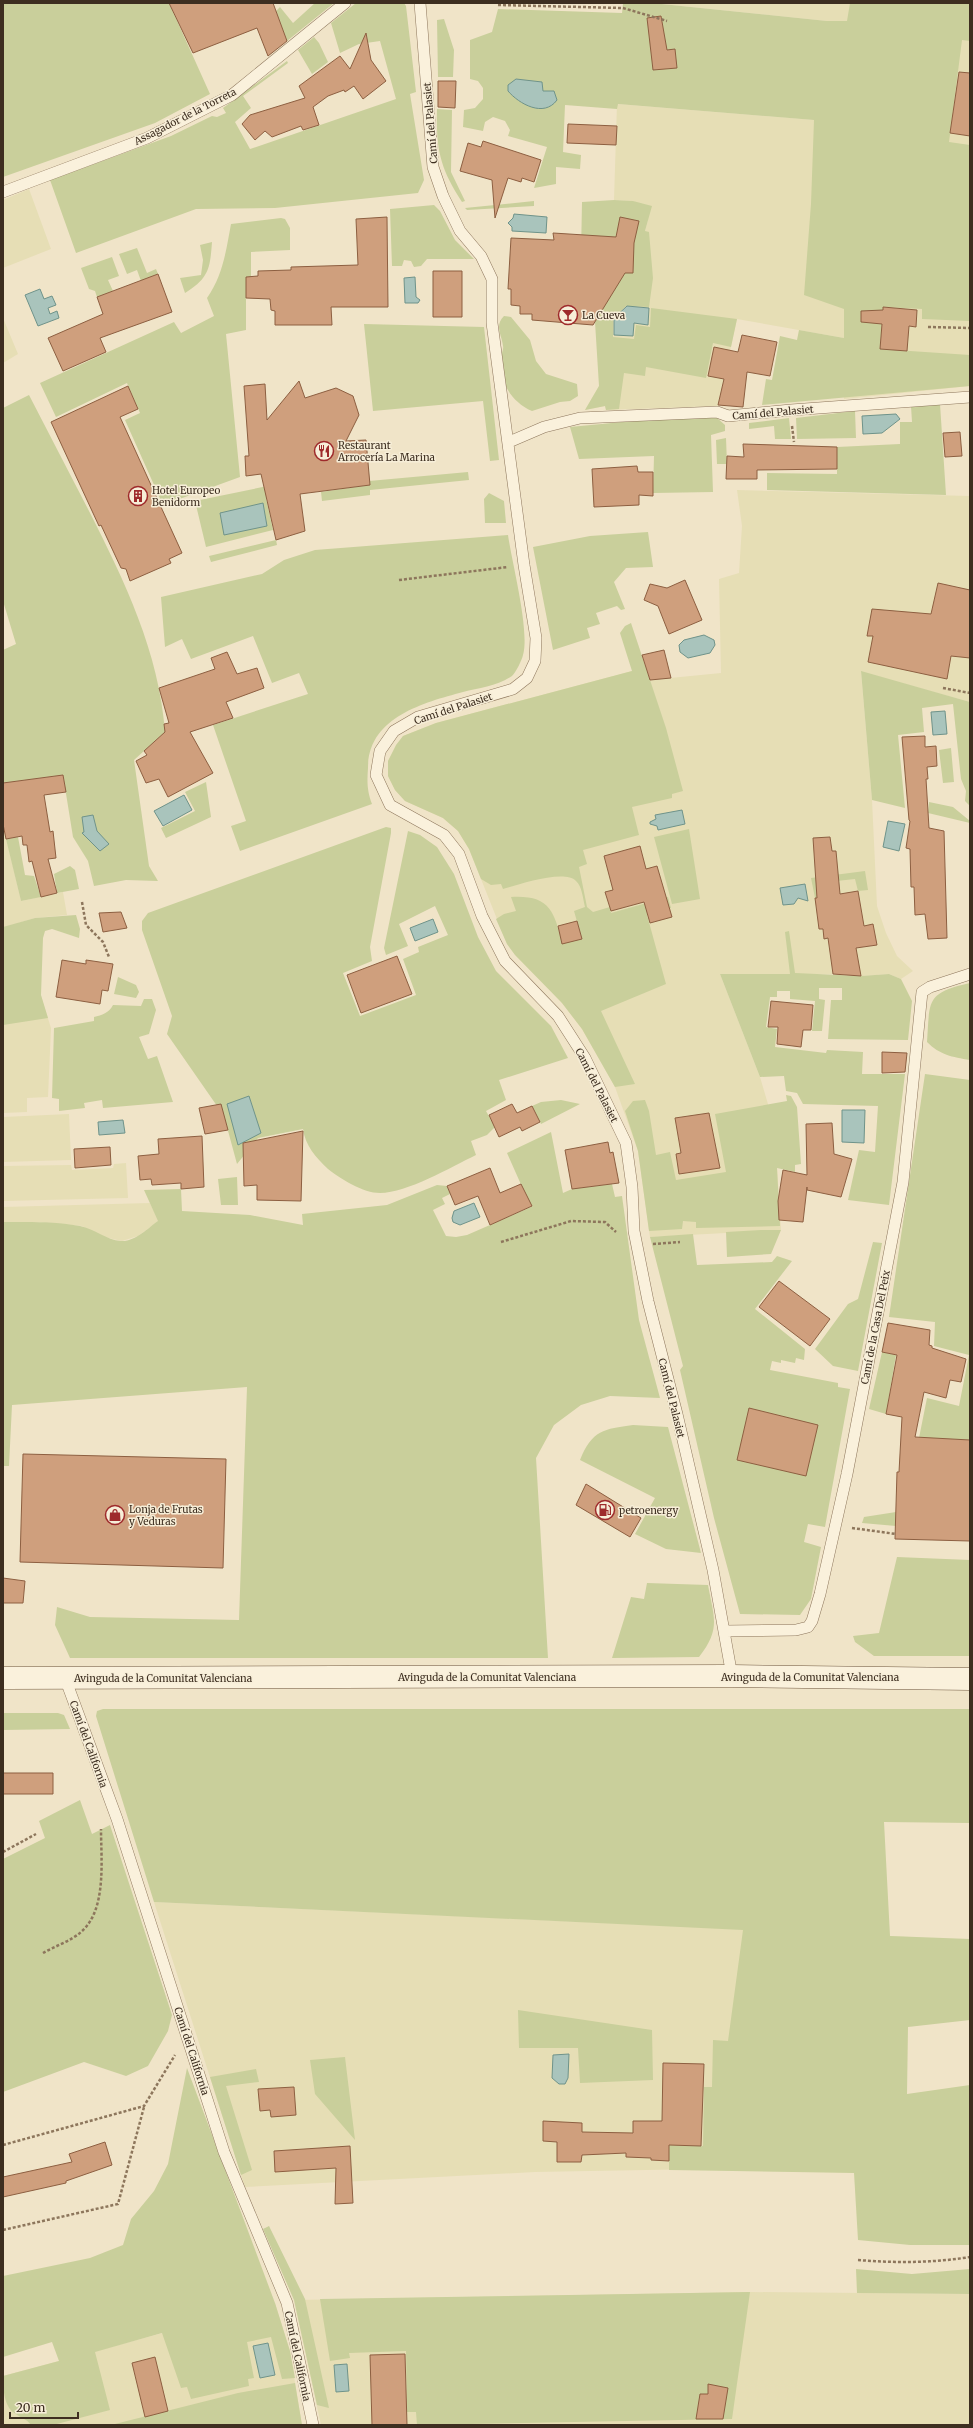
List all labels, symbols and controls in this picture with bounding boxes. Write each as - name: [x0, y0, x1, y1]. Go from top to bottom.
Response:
- street label: Camí del Palasiet: [420, 82, 441, 164]
- street label: Assagador de la Torreta: [131, 85, 239, 148]
- bar icon: La Cueva: [557, 304, 579, 326]
- place label: La Cueva: [582, 309, 626, 322]
- street label: Camí del Palasiet: [732, 402, 814, 423]
- place label: Restaurant Arrocería La Marina: [337, 439, 436, 464]
- restaurant icon: Restaurant Arrocería La Marina: [313, 440, 335, 462]
- place label: Hotel Europeo Benidorm: [152, 484, 220, 509]
- building icon: Hotel Europeo Benidorm: [127, 485, 149, 507]
- street label: Camí del Palasiet: [412, 690, 494, 727]
- street label: Camí del Palasiet: [572, 1046, 621, 1125]
- street label: Camí de la Casa Del Peix: [858, 1269, 893, 1385]
- street label: Camí del Palasiet: [655, 1357, 688, 1439]
- fuel station icon: petroenergy: [594, 1499, 616, 1521]
- place label: Lonja de Frutas y Veduras: [129, 1503, 203, 1528]
- shop icon: Lonja de Frutas y Veduras: [104, 1504, 126, 1526]
- place label: petroenergy: [619, 1504, 679, 1517]
- street label: Avinguda de la Comunitat Valenciana: [397, 1671, 577, 1684]
- street label: Avinguda de la Comunitat Valenciana: [720, 1671, 900, 1684]
- street label: Avinguda de la Comunitat Valenciana: [73, 1672, 253, 1685]
- street label: Camí del California: [67, 1699, 111, 1790]
- street label: Camí del California: [171, 2006, 212, 2097]
- street label: Camí del California: [282, 2310, 314, 2403]
- scale bar: [10, 2394, 78, 2420]
- text: 20 m: [16, 2400, 45, 2415]

